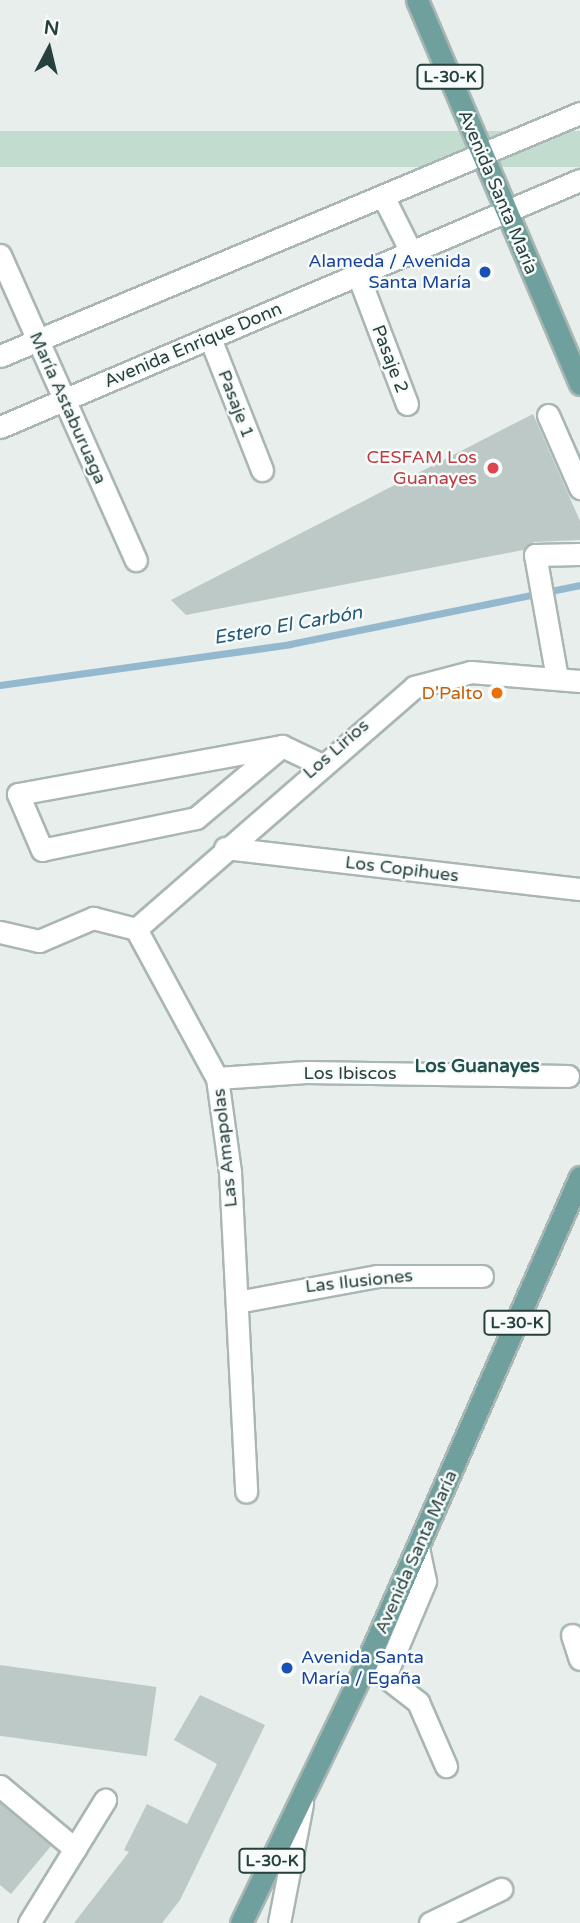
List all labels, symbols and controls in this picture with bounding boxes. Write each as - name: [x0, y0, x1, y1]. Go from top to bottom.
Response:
- north arrow: [14, 14, 84, 84]
- text: N: [43, 16, 60, 40]
- road number: L-30-K: [415, 64, 485, 90]
- street label: Avenida Santa María: [454, 107, 542, 277]
- place label: Alameda / Avenida Santa María: [308, 251, 471, 294]
- marker: Alameda / Avenida Santa María: [477, 264, 493, 280]
- street label: Avenida Enrique Donn: [101, 298, 285, 392]
- street label: Pasaje 2: [367, 322, 413, 396]
- street label: María Astaburuaga: [25, 329, 111, 487]
- street label: Pasaje 1: [213, 367, 259, 441]
- place label: CESFAM Los Guanayes: [366, 447, 477, 490]
- marker: CESFAM Los Guanayes: [483, 458, 503, 478]
- water label: Estero El Carbón: [212, 602, 364, 650]
- place label: D'Palto: [422, 682, 483, 704]
- marker: D'Palto: [489, 685, 505, 701]
- street label: Los Lirios: [299, 714, 373, 784]
- street label: Los Copihues: [344, 851, 460, 887]
- district label: Los Guanayes: [414, 1056, 540, 1078]
- street label: Los Ibiscos: [303, 1062, 397, 1084]
- street label: Las Amapolas: [208, 1088, 242, 1208]
- street label: Las Ilusiones: [304, 1265, 414, 1297]
- road number: L-30-K: [482, 1310, 552, 1336]
- street label: Avenida Santa María: [370, 1467, 462, 1637]
- place label: Avenida Santa María / Egaña: [301, 1647, 424, 1690]
- marker: Avenida Santa María / Egaña: [279, 1660, 295, 1676]
- road number: L-30-K: [237, 1848, 307, 1873]

